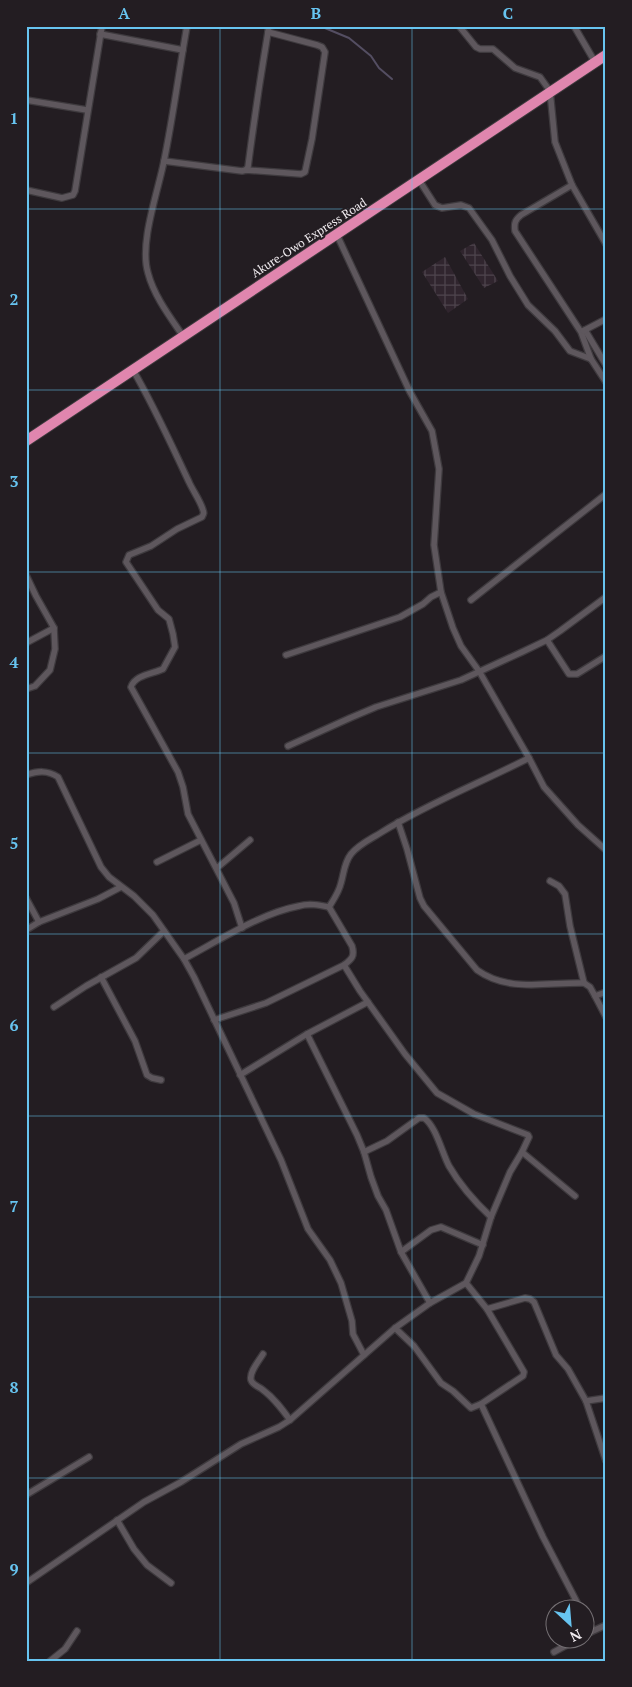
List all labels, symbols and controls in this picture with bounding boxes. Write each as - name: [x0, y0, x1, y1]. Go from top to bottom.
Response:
- text: A: [118, 2, 130, 24]
- text: B: [311, 2, 321, 24]
- text: C: [503, 2, 513, 24]
- text: 1: [9, 107, 19, 129]
- street label: Akure-Owo Express Road: [248, 194, 370, 281]
- text: 2: [9, 288, 19, 310]
- text: 3: [9, 470, 19, 492]
- text: 4: [9, 651, 19, 673]
- text: 5: [9, 832, 19, 854]
- text: 6: [9, 1014, 19, 1036]
- text: 7: [9, 1195, 19, 1217]
- text: 8: [9, 1376, 19, 1398]
- text: 9: [9, 1558, 19, 1580]
- north arrow: [544, 1600, 594, 1650]
- text: N: [567, 1625, 585, 1647]

